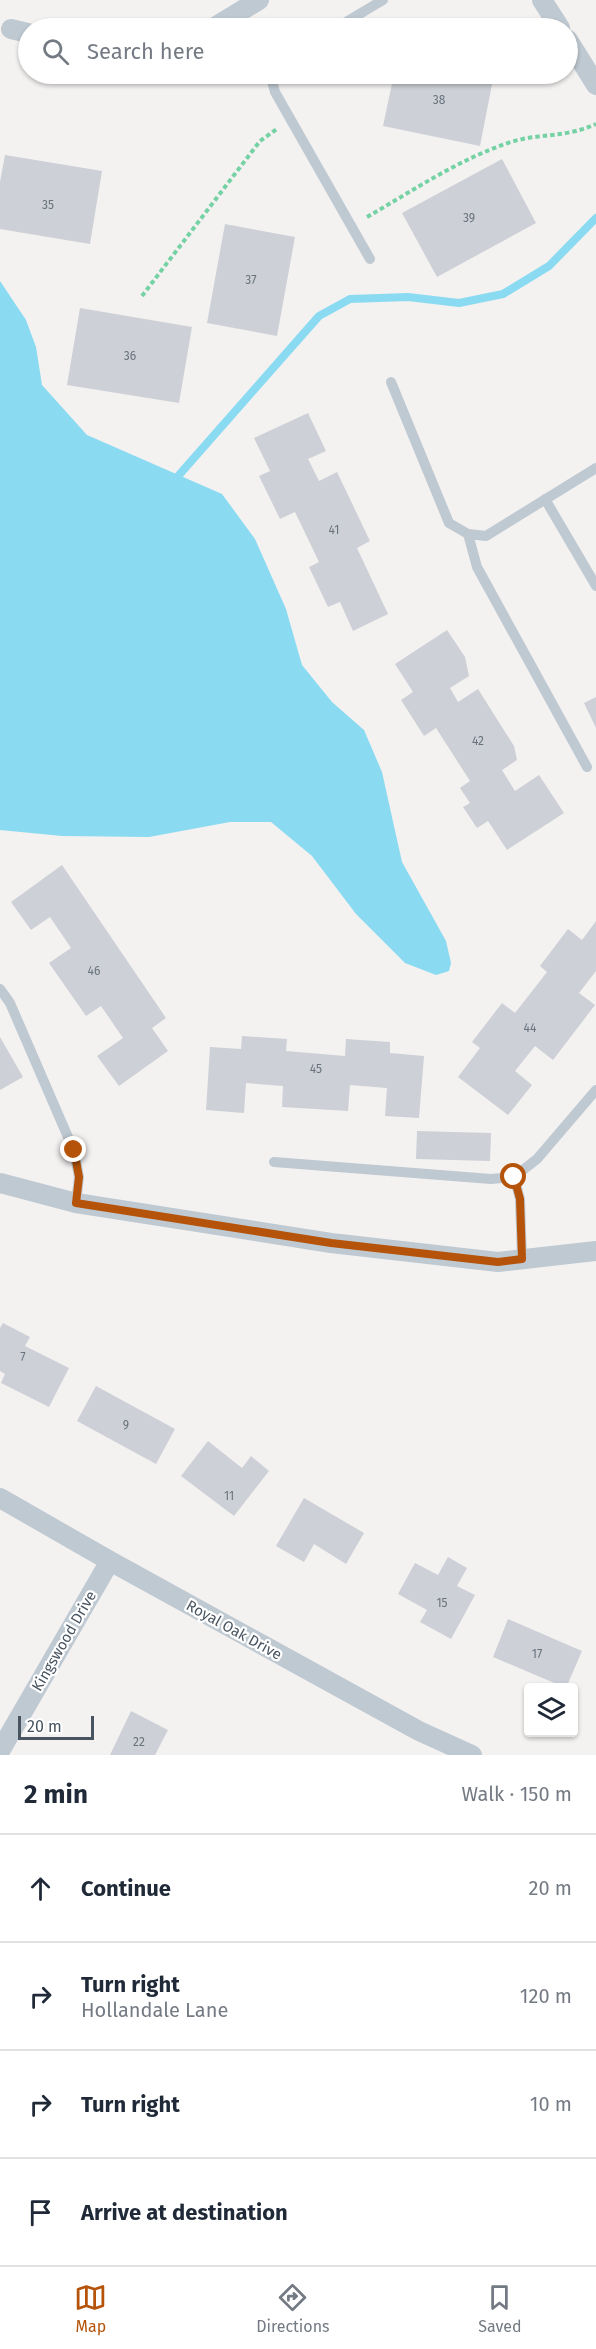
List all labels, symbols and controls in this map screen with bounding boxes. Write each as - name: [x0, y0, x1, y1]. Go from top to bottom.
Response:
- search box: [18, 18, 578, 84]
- icon: search: [39, 35, 72, 68]
- text: Search here: [87, 38, 205, 65]
- house number: 38: [433, 93, 446, 107]
- house number: 35: [42, 198, 54, 212]
- house number: 39: [463, 211, 475, 225]
- house number: 37: [245, 273, 257, 287]
- house number: 36: [124, 349, 136, 363]
- house number: 41: [329, 523, 339, 537]
- house number: 42: [472, 734, 484, 748]
- house number: 46: [88, 964, 100, 978]
- house number: 44: [524, 1021, 537, 1035]
- house number: 45: [310, 1062, 322, 1076]
- route end: [60, 1136, 86, 1162]
- route start: [500, 1163, 526, 1189]
- house number: 7: [20, 1350, 26, 1364]
- house number: 9: [123, 1418, 129, 1432]
- house number: 11: [224, 1489, 234, 1503]
- street label: Kingswood Drive: [28, 1588, 100, 1694]
- street label: Royal Oak Drive: [183, 1596, 285, 1664]
- house number: 15: [436, 1596, 448, 1610]
- house number: 17: [532, 1647, 542, 1661]
- map controls: [524, 1683, 578, 1737]
- button: layers: [524, 1683, 578, 1737]
- scale bar: [18, 1713, 94, 1740]
- text: 20 m: [27, 1717, 62, 1736]
- house number: 22: [133, 1735, 145, 1749]
- text: 2 min: [24, 1779, 88, 1810]
- text: Walk · 150 m: [462, 1782, 572, 1806]
- icon: ahead: [24, 1872, 57, 1905]
- text: Continue: [81, 1875, 171, 1902]
- text: 20 m: [529, 1876, 572, 1900]
- text: Turn right: [81, 1971, 180, 1998]
- icon: right: [24, 1980, 57, 2013]
- text: 120 m: [520, 1984, 572, 2008]
- text: Hollandale Lane: [81, 1998, 228, 2022]
- icon: right: [24, 2088, 57, 2121]
- text: Turn right: [81, 2091, 180, 2118]
- text: 10 m: [530, 2092, 572, 2116]
- icon: arrive: [24, 2196, 57, 2229]
- text: Arrive at destination: [81, 2199, 288, 2226]
- tab: Map: [74, 2281, 107, 2336]
- tab: Directions: [256, 2281, 330, 2336]
- tab: Saved: [478, 2281, 522, 2336]

